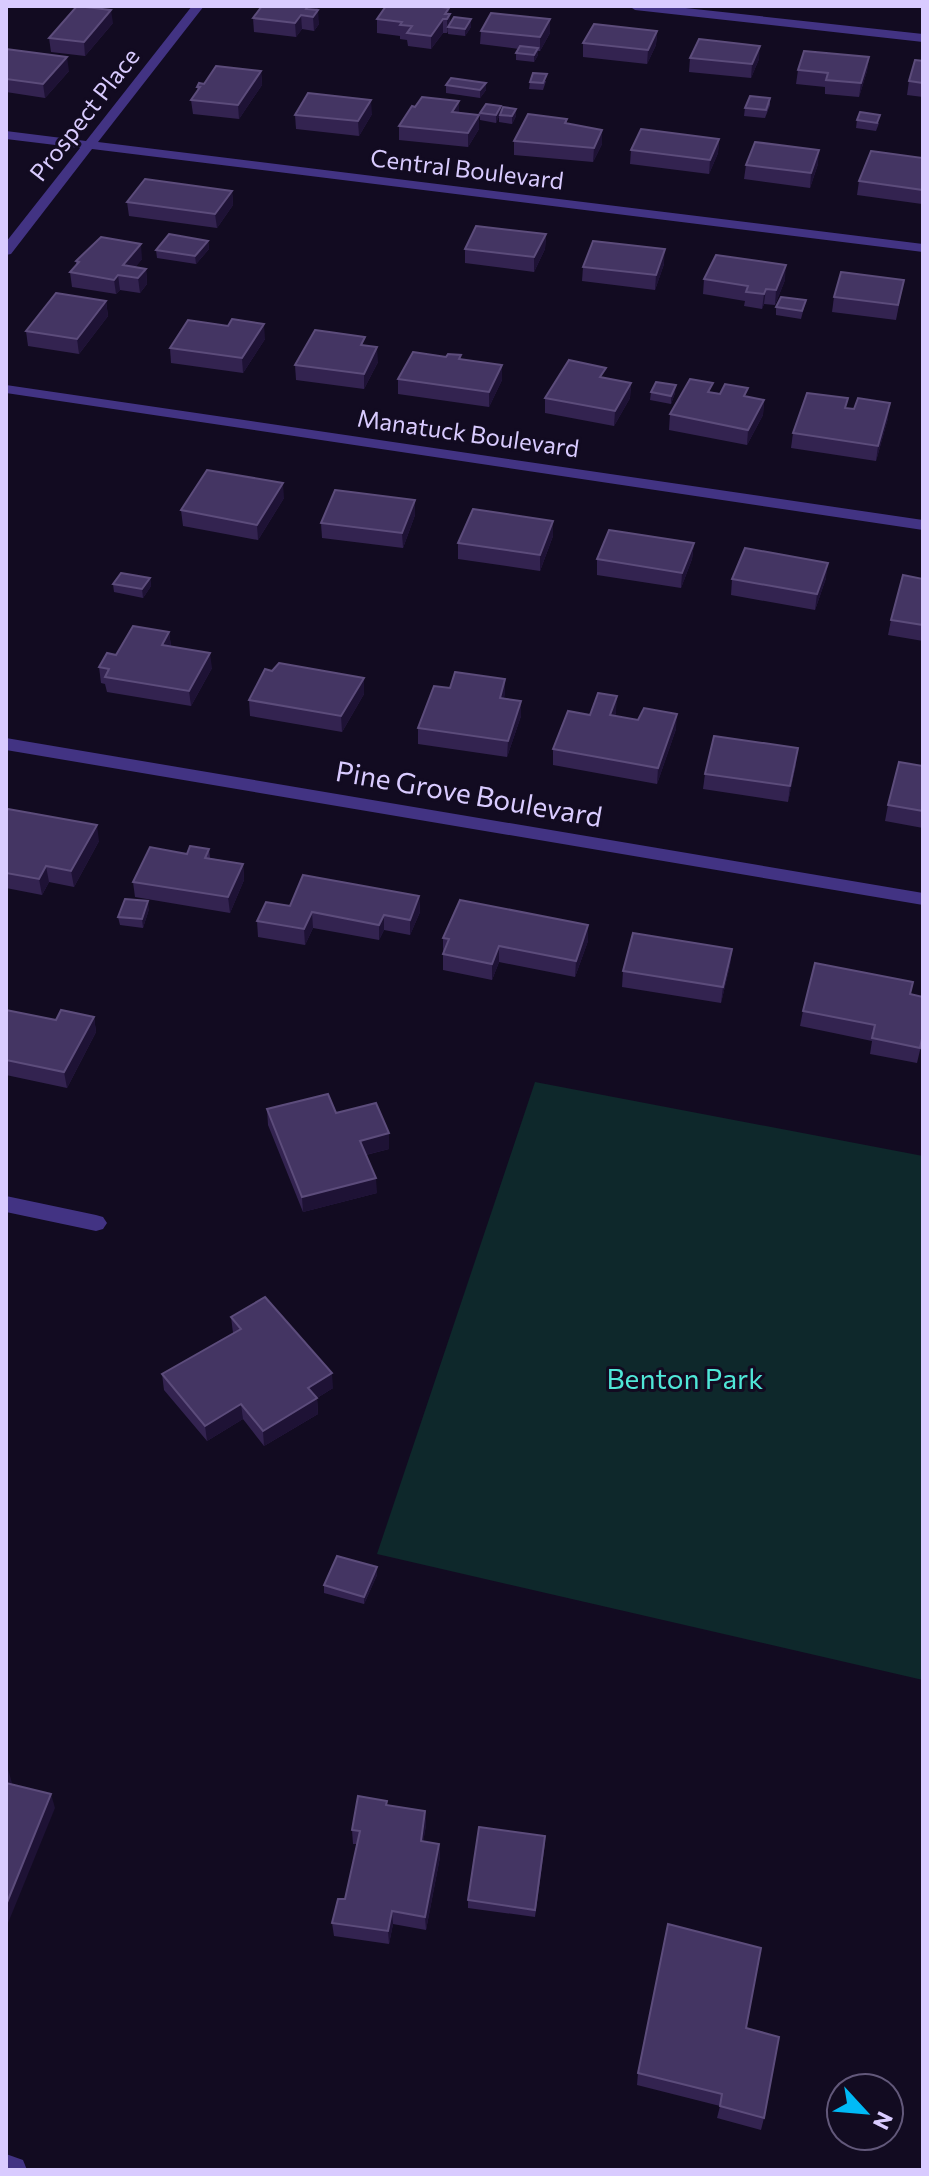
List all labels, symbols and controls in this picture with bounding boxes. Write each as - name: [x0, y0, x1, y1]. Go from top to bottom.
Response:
- street label: Prospect Place: [23, 42, 145, 186]
- street label: Central Boulevard: [369, 142, 566, 195]
- street label: Manatuck Boulevard: [355, 403, 581, 462]
- street label: Pine Grove Boulevard: [333, 753, 605, 833]
- park label: Benton Park: [607, 1361, 763, 1395]
- north arrow: [825, 2072, 905, 2152]
- text: N: [868, 2108, 899, 2134]

